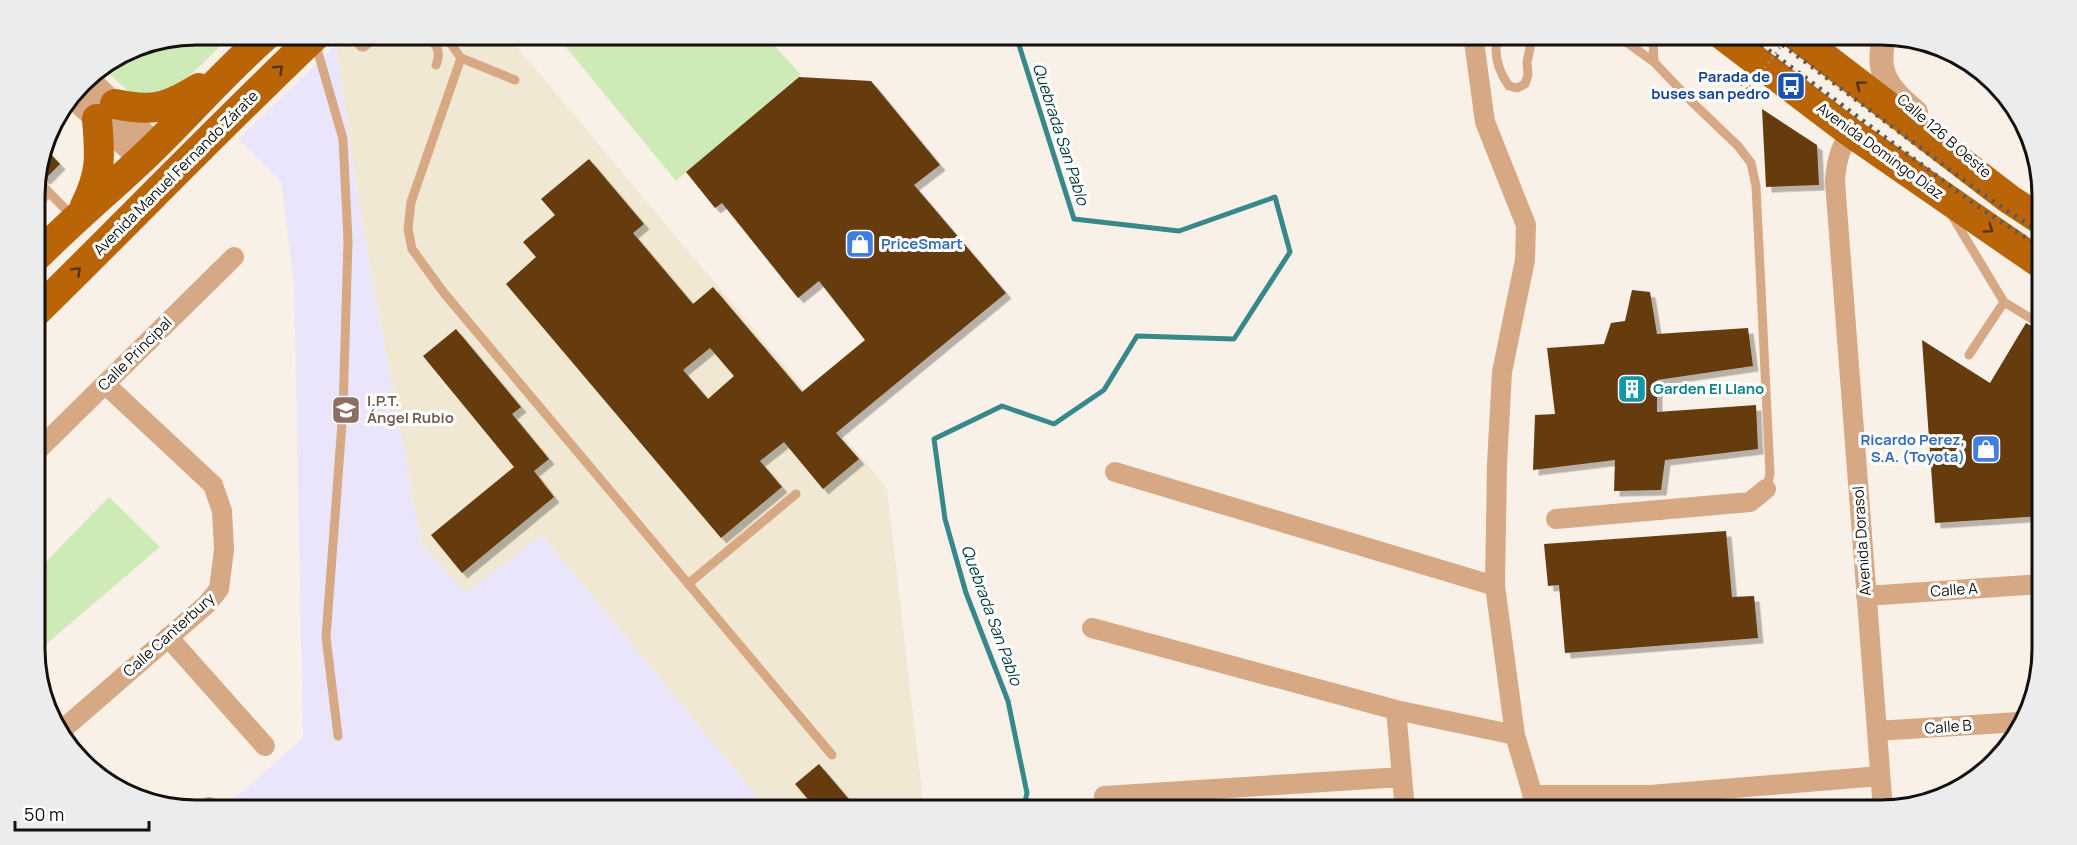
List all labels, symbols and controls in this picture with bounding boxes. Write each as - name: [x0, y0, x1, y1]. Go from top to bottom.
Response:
- water label: Quebrada San Pablo: [1028, 60, 1095, 209]
- one-way arrow: [272, 66, 283, 77]
- place label: Parada de buses san pedro: [1651, 66, 1770, 104]
- bus stop icon: Parada de buses san pedro: [1775, 70, 1807, 102]
- one-way arrow: [1856, 81, 1867, 92]
- street label: Avenida Manuel Fernando Zárate: [89, 85, 263, 260]
- street label: Calle 126 B Oeste: [1893, 89, 1996, 183]
- street label: Avenida Domingo Díaz: [1813, 97, 1948, 204]
- one-way arrow: [1983, 222, 1994, 233]
- shop icon: PriceSmart: [844, 228, 876, 260]
- place label: PriceSmart: [881, 233, 963, 254]
- one-way arrow: [70, 268, 81, 279]
- street label: Calle Principal: [93, 312, 176, 395]
- building icon: Garden El Llano: [1616, 373, 1648, 405]
- place label: Garden El Llano: [1653, 378, 1764, 399]
- place label: I.P.T. Ángel Rubio: [367, 390, 454, 428]
- school or university icon: I.P.T. Ángel Rubio: [330, 394, 362, 426]
- place label: Ricardo Perez, S.A. (Toyota): [1860, 429, 1965, 467]
- shop icon: Ricardo Perez, S.A. (Toyota): [1970, 433, 2002, 465]
- street label: Avenida Dorasol: [1847, 485, 1876, 597]
- water label: Quebrada San Pablo: [956, 542, 1028, 690]
- street label: Calle A: [1930, 577, 1979, 602]
- street label: Calle Canterbury: [118, 588, 219, 681]
- street label: Calle B: [1924, 714, 1972, 739]
- scale bar: [15, 794, 148, 832]
- text: 50 m: [24, 802, 64, 826]

